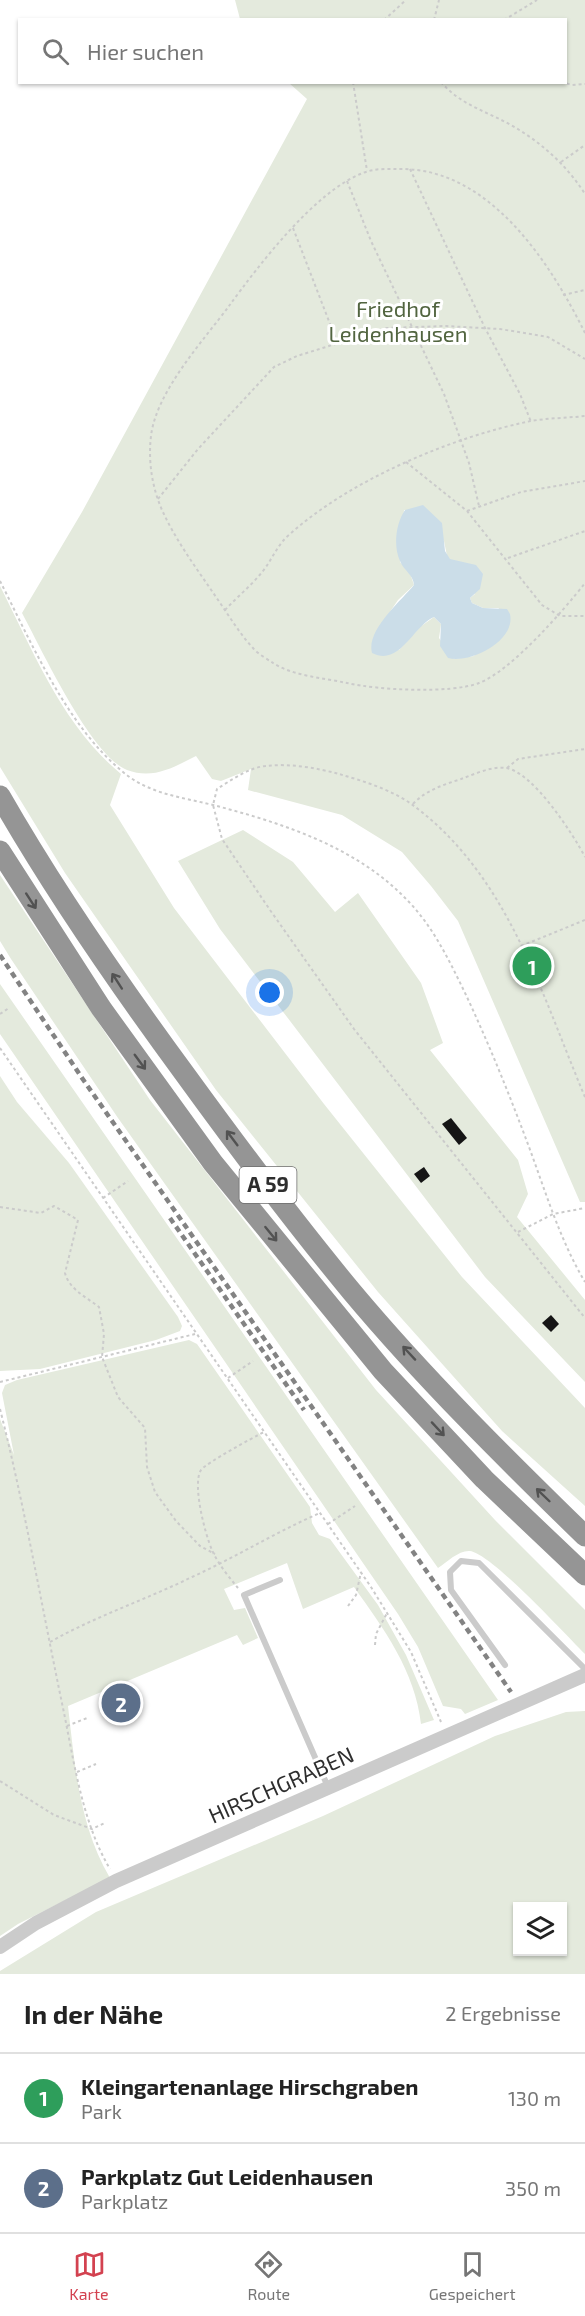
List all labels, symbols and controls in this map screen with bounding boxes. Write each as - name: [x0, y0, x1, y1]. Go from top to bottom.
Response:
- search box: [18, 18, 567, 84]
- icon: search: [39, 35, 72, 68]
- text: Hier suchen: [87, 38, 204, 64]
- park label: Friedhof Leidenhausen: [329, 295, 467, 346]
- one-way arrow: [25, 892, 37, 909]
- pin: 1: [512, 944, 552, 988]
- one-way arrow: [110, 973, 122, 990]
- your location: [255, 978, 284, 1007]
- one-way arrow: [134, 1054, 146, 1070]
- one-way arrow: [225, 1131, 238, 1147]
- road number: A 59: [240, 1167, 296, 1203]
- one-way arrow: [265, 1226, 278, 1242]
- one-way arrow: [402, 1346, 416, 1361]
- one-way arrow: [430, 1421, 444, 1436]
- one-way arrow: [536, 1488, 551, 1502]
- pin: 2: [102, 1680, 140, 1726]
- street label: HIRSCHGRABEN: [204, 1740, 357, 1828]
- map controls: [513, 1902, 567, 1956]
- button: layers: [513, 1902, 567, 1956]
- text: In der Nähe: [24, 1998, 163, 2029]
- text: 2 Ergebnisse: [445, 2001, 561, 2025]
- text: Kleingartenanlage Hirschgraben: [81, 2073, 419, 2099]
- text: 1: [39, 2086, 48, 2110]
- text: 130 m: [508, 2086, 561, 2110]
- text: Park: [81, 2099, 122, 2123]
- text: Parkplatz Gut Leidenhausen: [81, 2163, 373, 2189]
- text: 2: [38, 2176, 49, 2200]
- text: 350 m: [505, 2176, 561, 2200]
- text: Parkplatz: [81, 2189, 168, 2213]
- tab: Karte: [69, 2248, 109, 2303]
- tab: Route: [247, 2248, 290, 2303]
- tab: Gespeichert: [429, 2248, 516, 2303]

